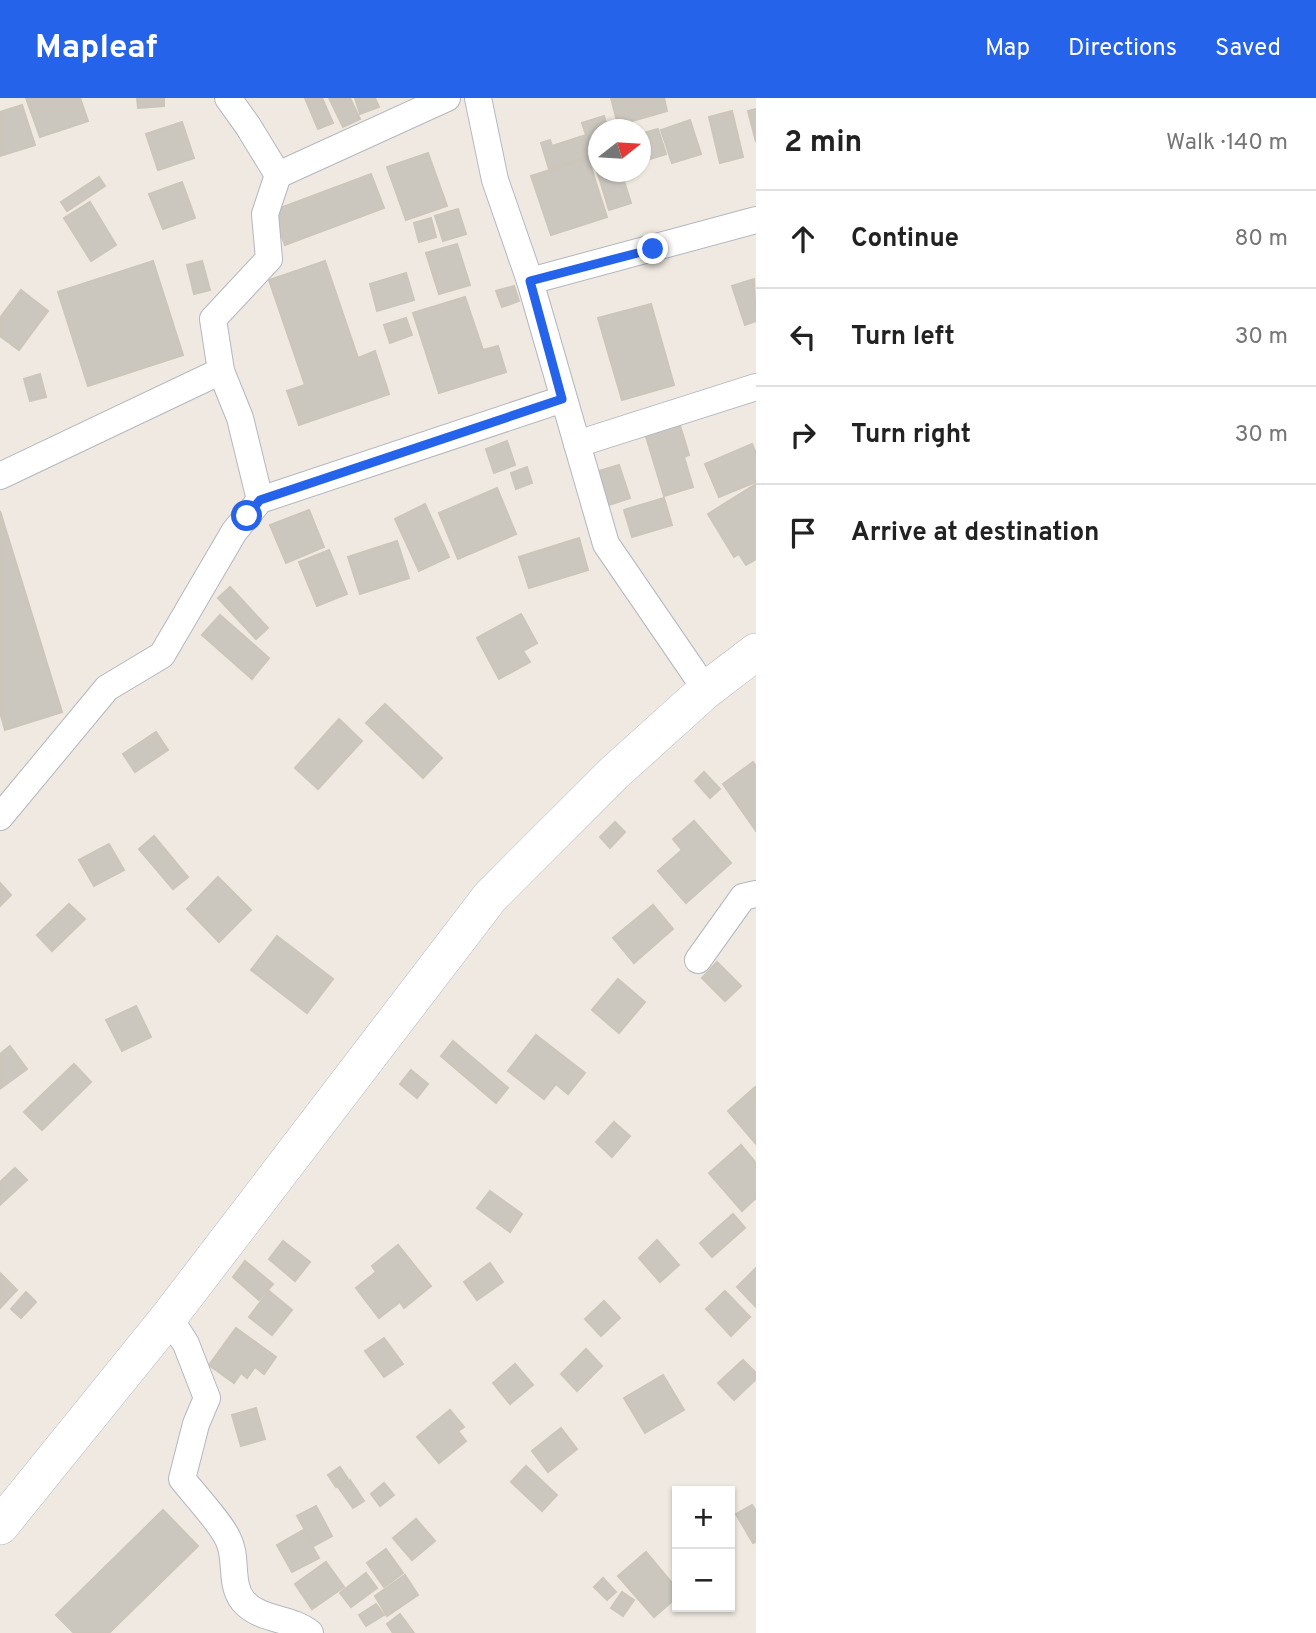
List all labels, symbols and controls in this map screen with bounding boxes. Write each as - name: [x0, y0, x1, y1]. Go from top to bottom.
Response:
- text: Mapleaf: [35, 28, 158, 70]
- text: Map: [985, 34, 1030, 64]
- text: Directions: [1068, 34, 1177, 64]
- text: Saved: [1215, 34, 1281, 64]
- north arrow: [588, 119, 651, 182]
- text: 2 min: [784, 125, 862, 162]
- text: Walk · 140 m: [1166, 129, 1288, 158]
- icon: ahead: [784, 220, 822, 258]
- text: Continue: [851, 223, 959, 256]
- text: 80 m: [1235, 225, 1288, 254]
- route end: [637, 233, 668, 264]
- icon: left: [784, 318, 822, 356]
- text: Turn left: [851, 321, 955, 354]
- text: 30 m: [1235, 323, 1288, 352]
- icon: right: [784, 416, 822, 454]
- text: Turn right: [851, 419, 971, 452]
- text: 30 m: [1235, 421, 1288, 450]
- route start: [231, 500, 262, 531]
- icon: arrive: [784, 514, 822, 552]
- text: Arrive at destination: [851, 517, 1099, 550]
- map controls: [672, 1486, 735, 1612]
- button: +: [672, 1486, 735, 1549]
- button: −: [672, 1549, 735, 1612]

